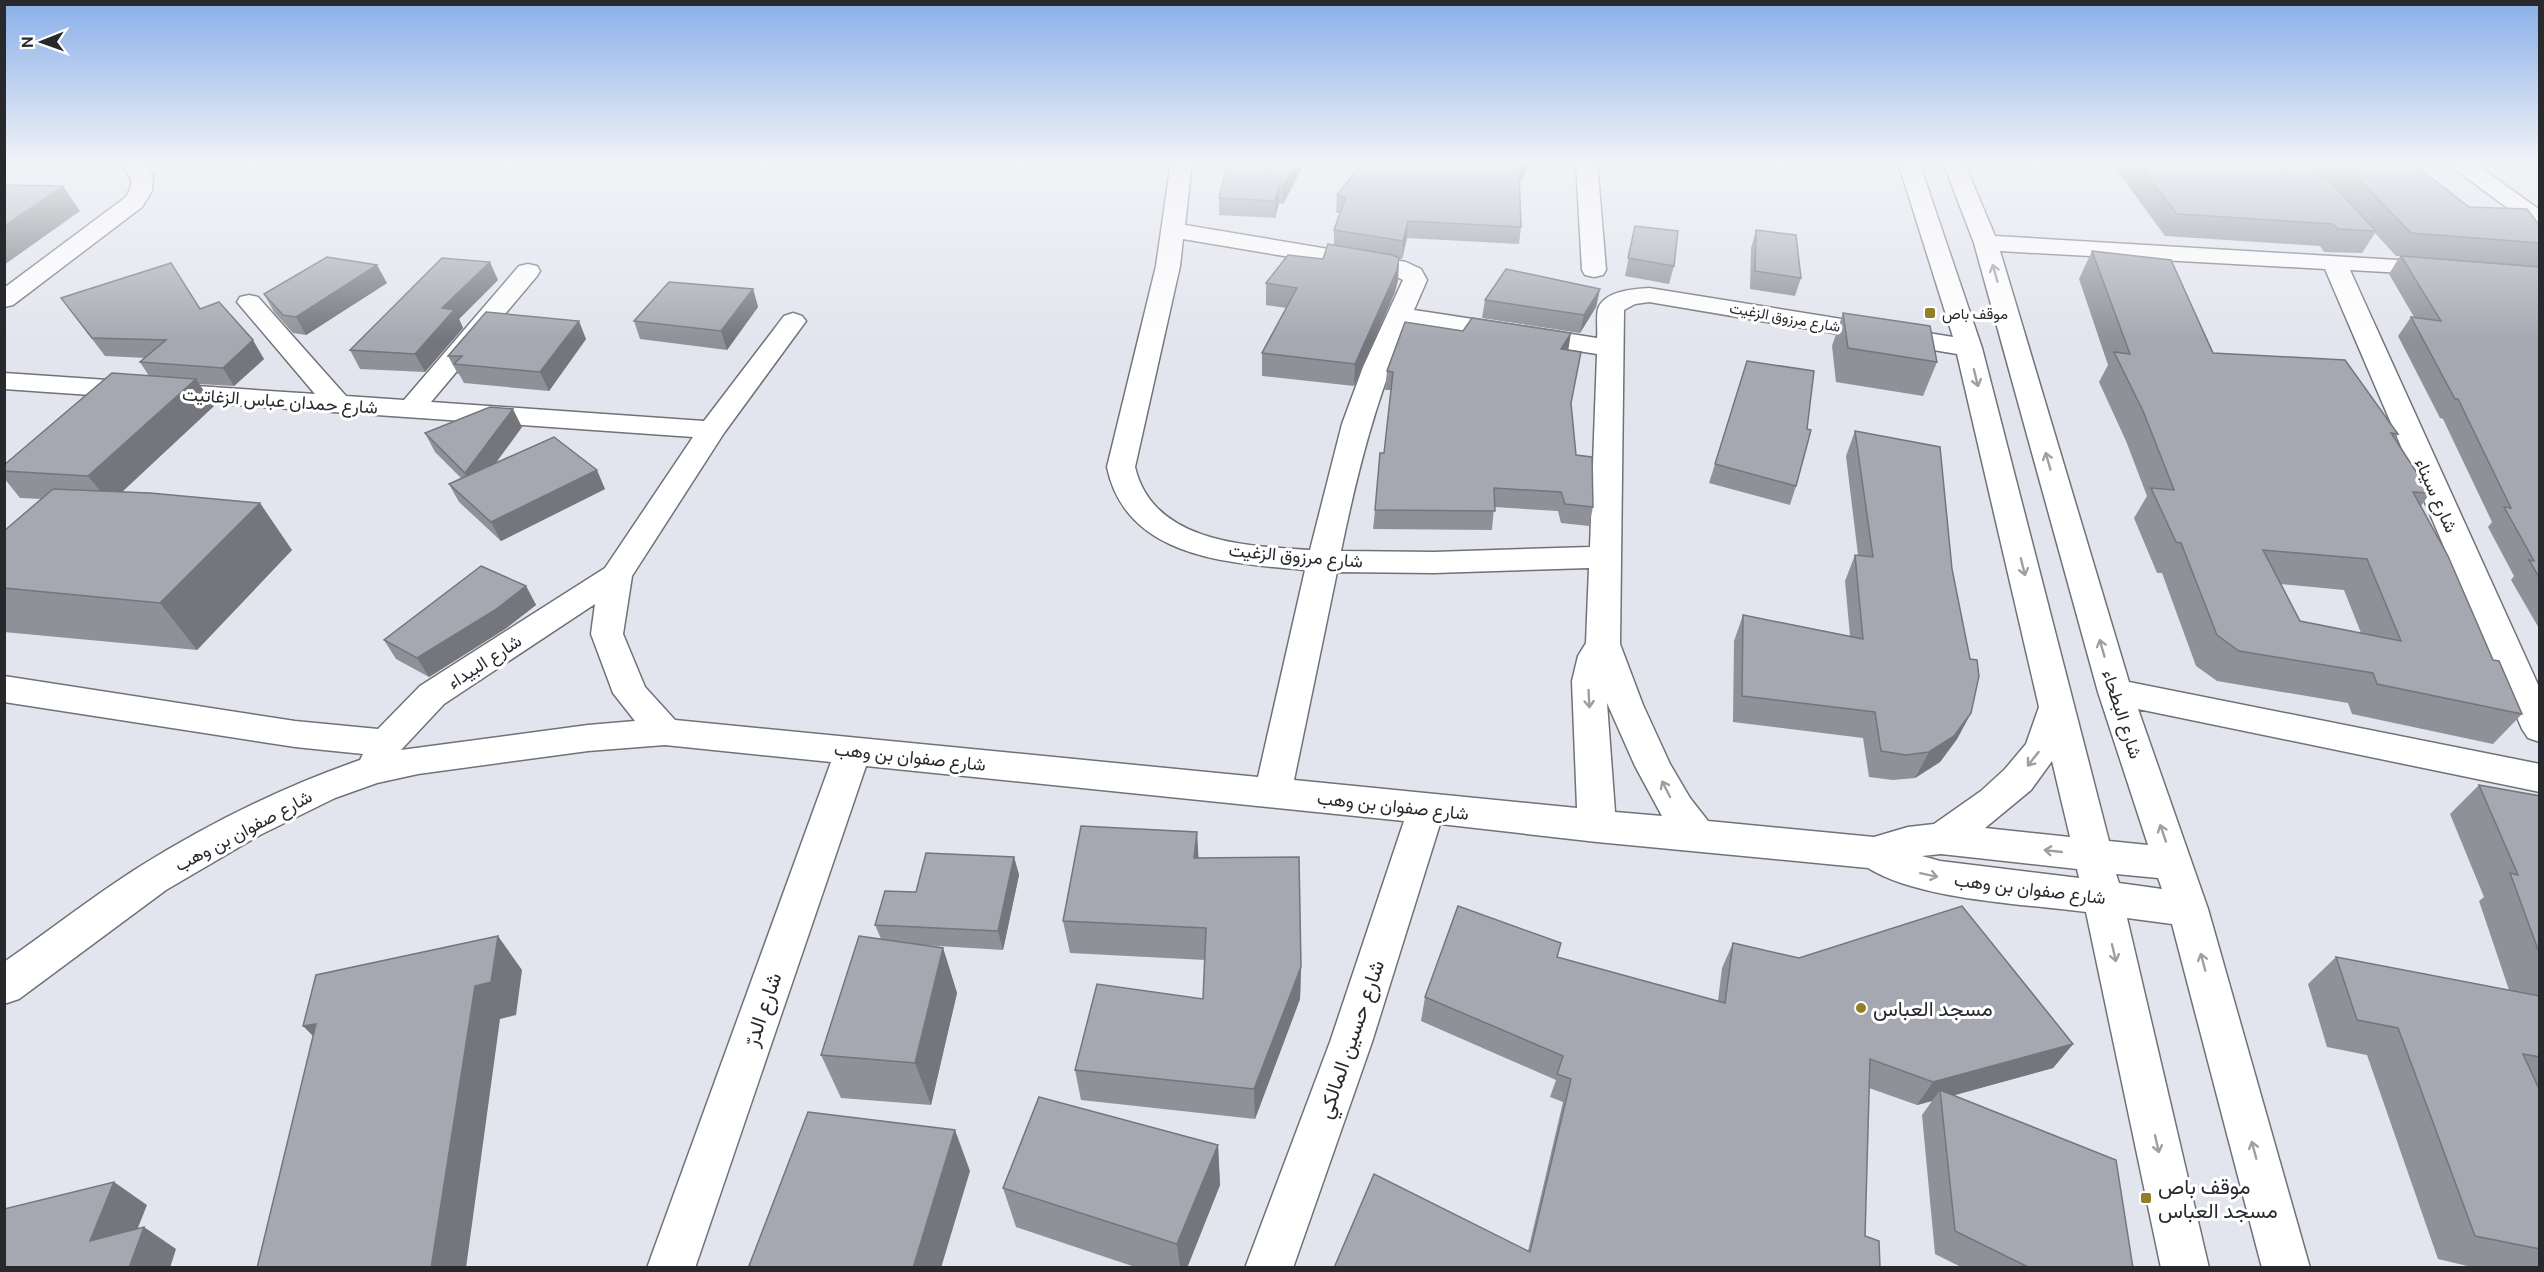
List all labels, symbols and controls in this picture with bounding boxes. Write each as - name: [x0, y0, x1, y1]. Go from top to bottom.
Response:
- north arrow: [12, 12, 72, 72]
- text: N: [18, 36, 36, 48]
- one-way arrow: [1988, 264, 2000, 283]
- street label: شارع مرزوق الزغيت: [1728, 299, 1842, 338]
- place label: موقف باص: [1942, 305, 2008, 324]
- marker: موقف باص: [1923, 306, 1937, 320]
- one-way arrow: [1970, 368, 1982, 387]
- street label: شارع حمدان عباس الزغاتيت: [181, 383, 379, 420]
- one-way arrow: [2042, 451, 2053, 470]
- street label: شارع سيناء: [2409, 455, 2462, 536]
- street label: شارع مرزوق الزغيت: [1228, 539, 1364, 574]
- one-way arrow: [2017, 557, 2029, 576]
- street label: شارع البيداء: [444, 630, 526, 695]
- one-way arrow: [2096, 639, 2107, 658]
- street label: شارع البطحاء: [2096, 667, 2147, 762]
- one-way arrow: [1584, 689, 1595, 709]
- street label: شارع صفوان بن وهب: [833, 738, 987, 777]
- one-way arrow: [2027, 751, 2040, 767]
- one-way arrow: [1660, 780, 1671, 798]
- street label: شارع صفوان بن وهب: [171, 785, 316, 877]
- street label: شارع صفوان بن وهب: [1316, 787, 1470, 826]
- one-way arrow: [2157, 824, 2168, 843]
- one-way arrow: [2044, 845, 2064, 856]
- one-way arrow: [1919, 869, 1938, 881]
- street label: شارع صفوان بن وهب: [1953, 869, 2107, 910]
- one-way arrow: [2108, 944, 2120, 963]
- one-way arrow: [2196, 953, 2208, 972]
- street label: شارع حسين المالكي: [1312, 957, 1394, 1123]
- street label: شارع الدرّ: [738, 969, 789, 1051]
- place label: مسجد العباس: [1873, 996, 1993, 1021]
- marker: مسجد العباس: [1854, 1001, 1868, 1015]
- one-way arrow: [2152, 1134, 2164, 1153]
- one-way arrow: [2248, 1141, 2259, 1160]
- place label: موقف باص مسجد العباس: [2158, 1174, 2278, 1223]
- marker: موقف باص مسجد العباس: [2139, 1191, 2153, 1205]

